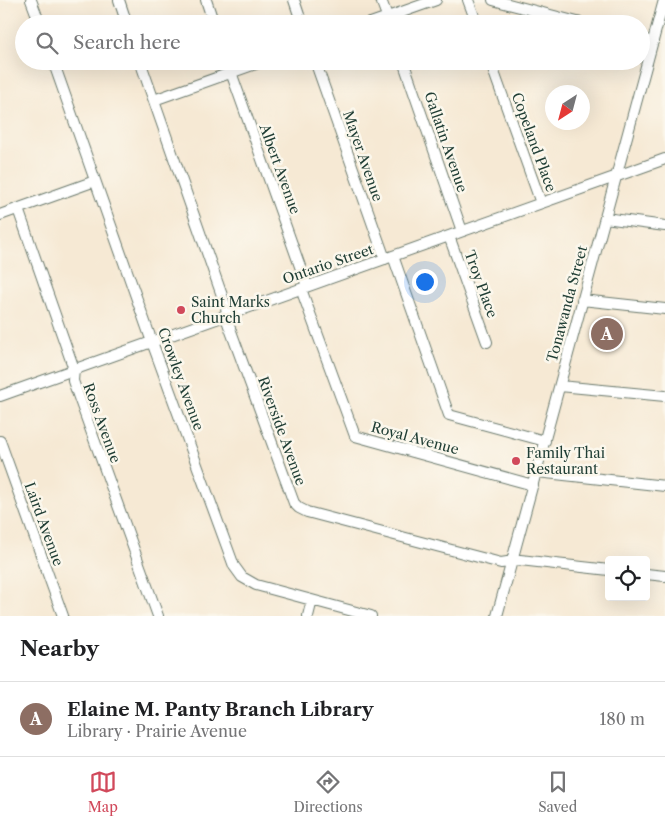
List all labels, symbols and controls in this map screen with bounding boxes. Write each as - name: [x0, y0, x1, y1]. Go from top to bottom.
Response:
- search box: [15, 15, 650, 70]
- icon: search: [33, 29, 61, 57]
- text: Search here: [73, 31, 181, 54]
- north arrow: [545, 85, 590, 130]
- street label: Gallatin Avenue: [420, 89, 472, 195]
- street label: Copeland Place: [508, 90, 560, 194]
- street label: Mayer Avenue: [339, 108, 387, 204]
- street label: Albert Avenue: [255, 121, 305, 217]
- street label: Ontario Street: [280, 240, 376, 288]
- street label: Tonawanda Street: [543, 244, 591, 364]
- street label: Troy Place: [460, 248, 502, 320]
- your location: [412, 269, 438, 295]
- place label: Saint Marks Church: [191, 293, 270, 327]
- marker: Saint Marks Church: [175, 304, 187, 316]
- pin: A: [591, 315, 623, 353]
- street label: Crowley Avenue: [154, 325, 208, 433]
- street label: Riverside Avenue: [254, 374, 310, 488]
- street label: Ross Avenue: [79, 381, 125, 466]
- street label: Royal Avenue: [369, 418, 461, 458]
- place label: Family Thai Restaurant: [526, 444, 605, 478]
- marker: Family Thai Restaurant: [510, 455, 522, 467]
- street label: Laird Avenue: [20, 480, 68, 569]
- map controls: [605, 556, 650, 601]
- button: locate: [605, 556, 650, 601]
- text: Nearby: [20, 636, 99, 661]
- text: Elaine M. Panty Branch Library: [67, 698, 374, 721]
- text: A: [30, 709, 42, 729]
- text: 180 m: [599, 709, 645, 729]
- text: Library · Prairie Avenue: [67, 721, 247, 741]
- tab: Map: [88, 768, 118, 816]
- tab: Directions: [293, 768, 363, 816]
- tab: Saved: [538, 768, 577, 816]

